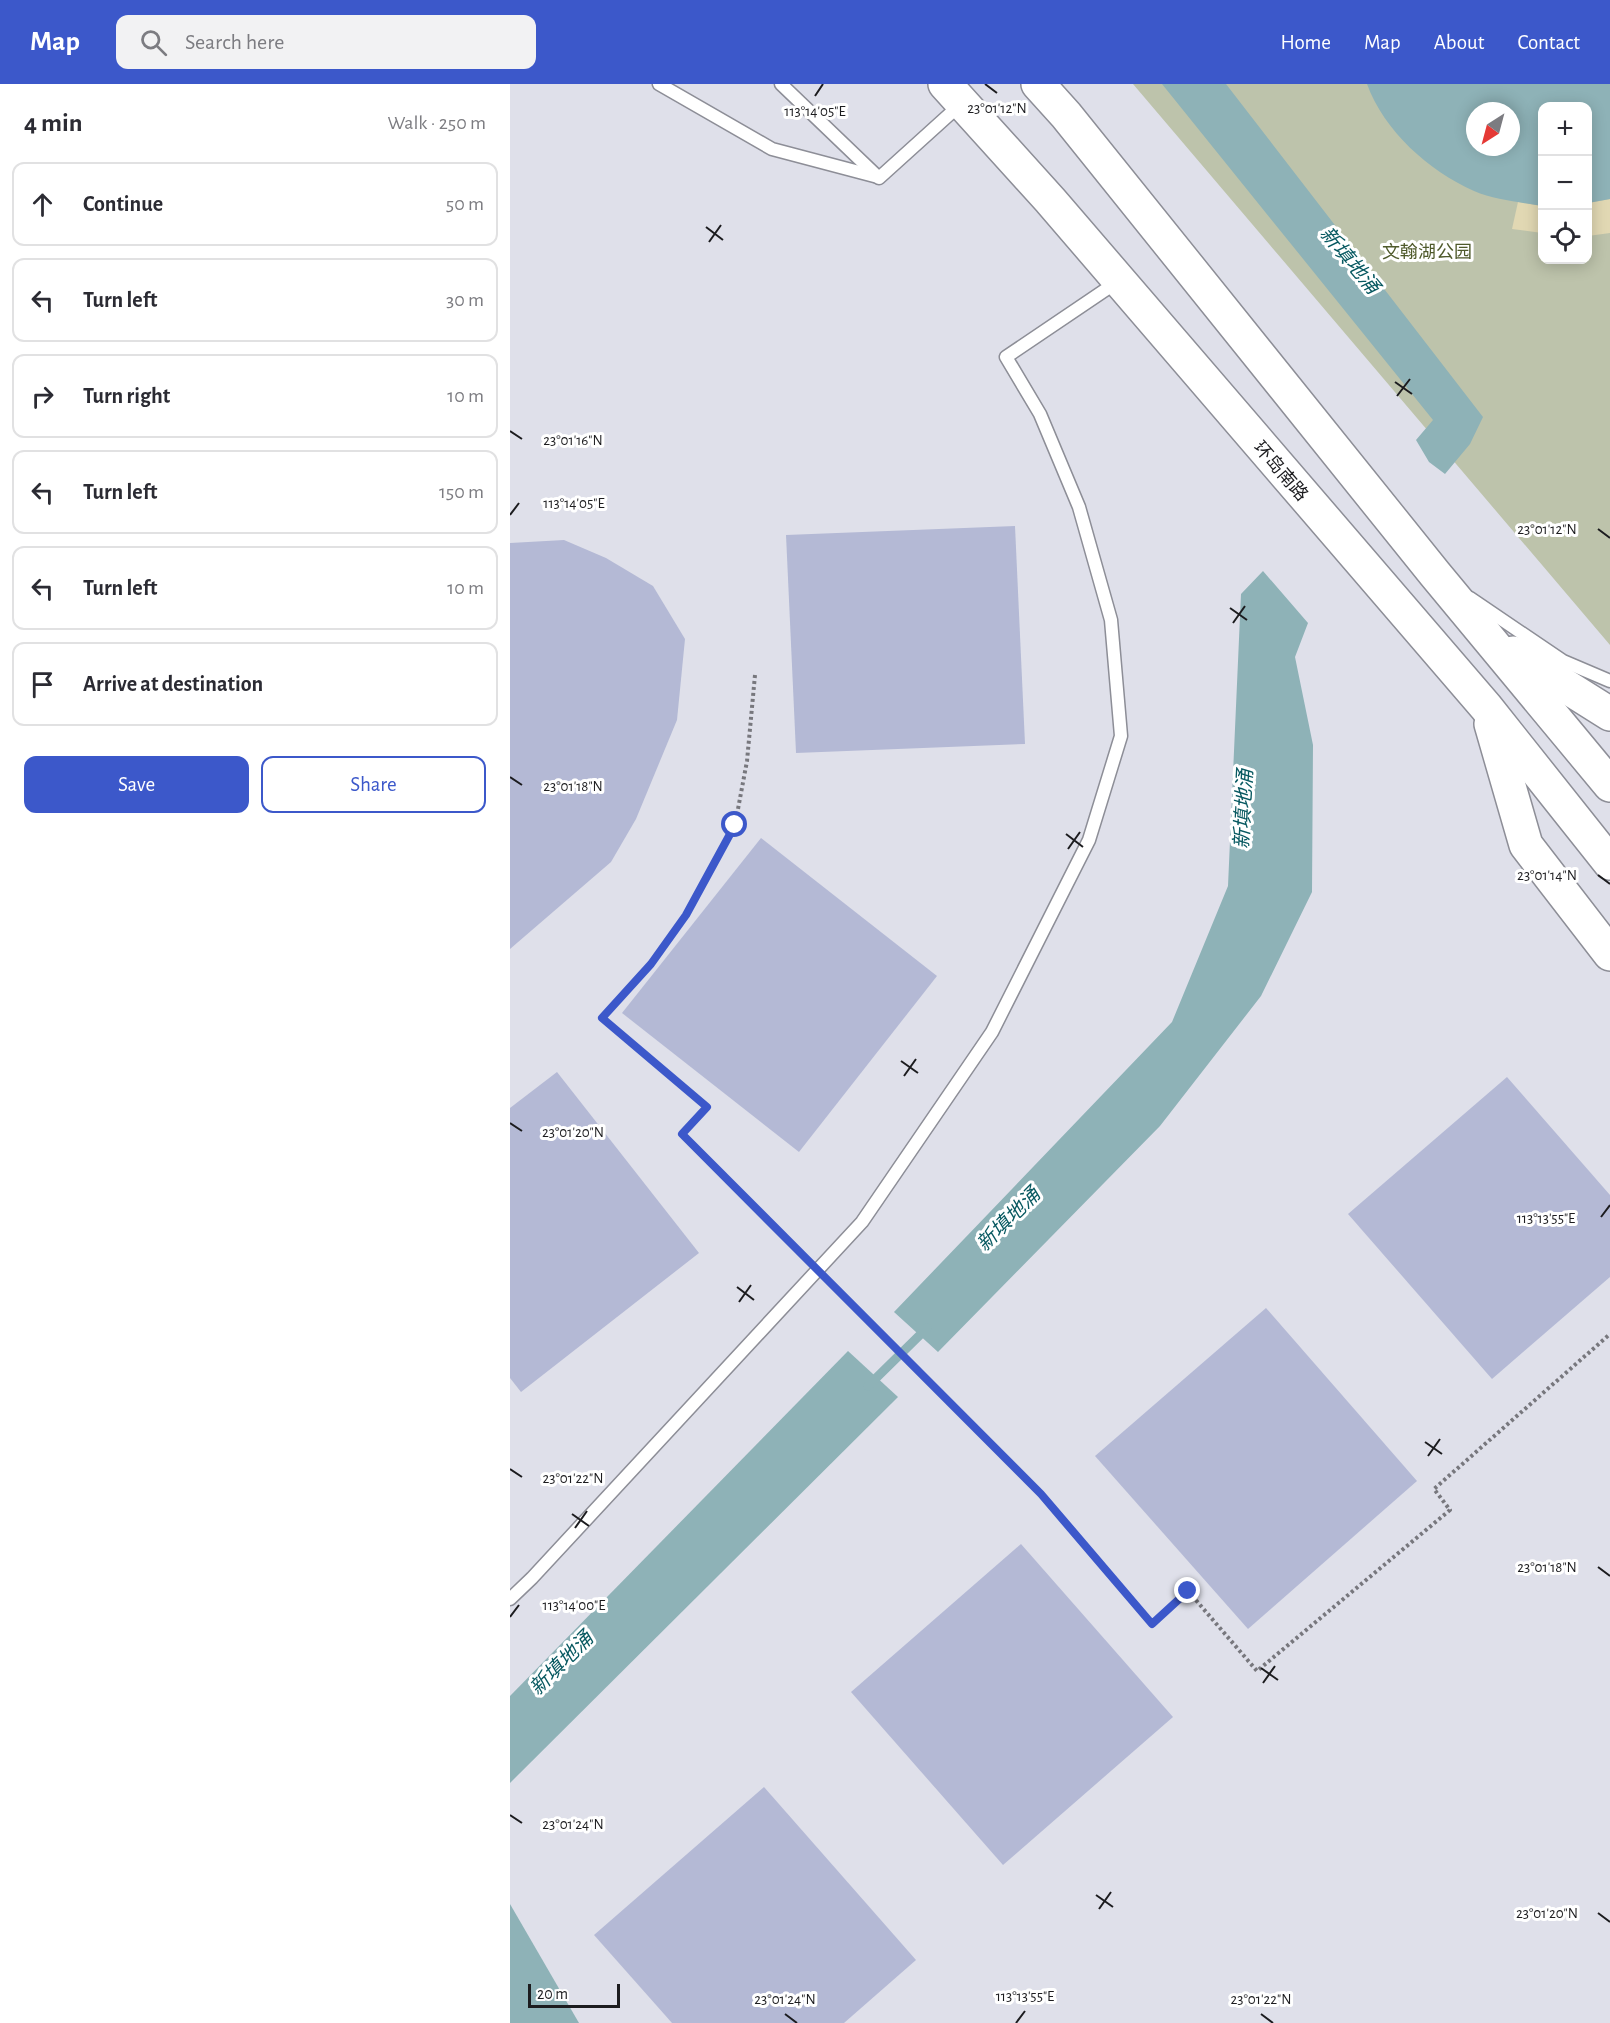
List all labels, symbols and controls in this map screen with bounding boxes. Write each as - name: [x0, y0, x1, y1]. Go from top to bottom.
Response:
- search box: [116, 15, 536, 69]
- icon: search: [137, 26, 170, 59]
- text: Map: [30, 28, 80, 56]
- text: Search here: [185, 31, 284, 53]
- text: Home: [1280, 32, 1331, 53]
- text: Map: [1364, 32, 1401, 53]
- text: About: [1434, 32, 1484, 53]
- text: Contact: [1517, 32, 1580, 53]
- text: 23°01'12"N: [967, 101, 1027, 116]
- north arrow: [1466, 102, 1520, 156]
- map controls: [1538, 102, 1592, 264]
- button: +: [1538, 102, 1592, 156]
- text: 113°14'05"E: [784, 104, 846, 119]
- text: 4 min: [24, 110, 83, 136]
- text: Walk · 250 m: [387, 113, 486, 133]
- button: −: [1538, 156, 1592, 210]
- icon: ahead: [26, 188, 59, 221]
- text: Continue: [83, 193, 163, 215]
- text: 50 m: [446, 194, 484, 214]
- button: locate: [1538, 210, 1592, 264]
- water label: 新填地涌: [1316, 223, 1385, 299]
- park label: 文翰湖公园: [1382, 242, 1472, 262]
- icon: left: [26, 284, 59, 317]
- text: Turn left: [83, 289, 157, 311]
- text: 30 m: [446, 290, 484, 310]
- icon: right: [26, 380, 59, 413]
- text: Turn right: [83, 385, 170, 407]
- text: 10 m: [447, 386, 484, 406]
- text: 23°01'16"N: [543, 433, 603, 448]
- street label: 环岛南路: [1250, 437, 1312, 505]
- icon: left: [26, 476, 59, 509]
- text: Turn left: [83, 481, 157, 503]
- text: 150 m: [439, 482, 484, 502]
- text: 113°14'05"E: [543, 496, 605, 511]
- text: 23°01'12"N: [1517, 522, 1577, 537]
- icon: left: [26, 572, 59, 605]
- text: Turn left: [83, 577, 157, 599]
- text: 10 m: [447, 578, 484, 598]
- icon: arrive: [26, 668, 59, 701]
- text: Arrive at destination: [83, 673, 263, 695]
- button: Save: [24, 756, 249, 813]
- button: Share: [261, 756, 486, 813]
- water label: 新填地涌: [1231, 767, 1256, 850]
- text: 23°01'18"N: [543, 779, 603, 794]
- route start: [721, 811, 747, 837]
- text: 23°01'14"N: [1517, 868, 1577, 883]
- text: 23°01'20"N: [542, 1125, 604, 1140]
- water label: 新填地涌: [973, 1182, 1045, 1255]
- text: 113°13'55"E: [1517, 1211, 1575, 1226]
- text: 23°01'22"N: [542, 1471, 604, 1486]
- text: 23°01'18"N: [1517, 1560, 1577, 1575]
- route end: [1174, 1577, 1200, 1603]
- text: 113°14'00"E: [542, 1598, 606, 1613]
- water label: 新填地涌: [526, 1626, 598, 1699]
- text: 23°01'24"N: [542, 1817, 604, 1832]
- text: 23°01'20"N: [1516, 1906, 1578, 1921]
- scale bar: [528, 1981, 620, 2008]
- text: 20 m: [537, 1986, 568, 2002]
- text: 113°13'55"E: [996, 1989, 1054, 2004]
- text: 23°01'24"N: [754, 1992, 816, 2007]
- text: 23°01'22"N: [1230, 1992, 1292, 2007]

